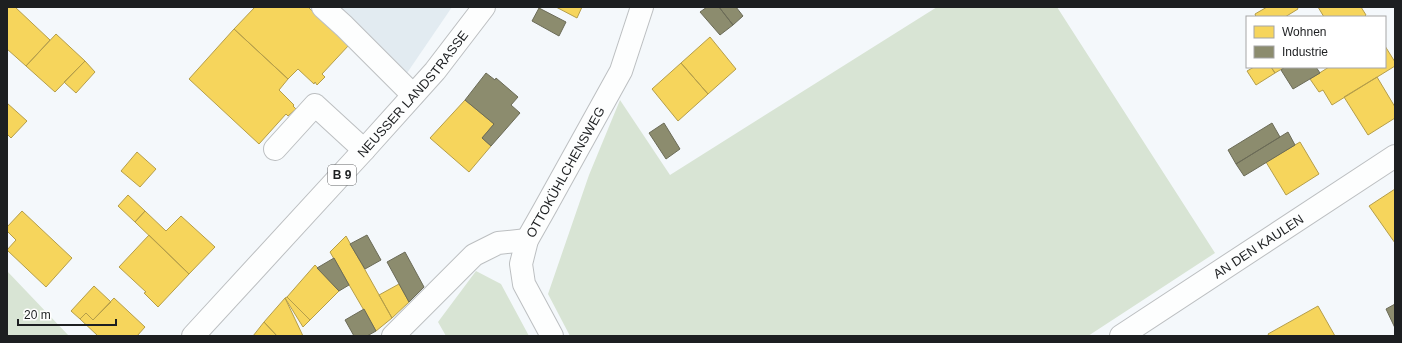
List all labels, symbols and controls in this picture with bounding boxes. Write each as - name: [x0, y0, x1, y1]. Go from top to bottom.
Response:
- legend: [1246, 16, 1386, 68]
- text: Wohnen: [1282, 25, 1326, 39]
- street label: NEUSSER LANDSTRASSE: [354, 27, 471, 160]
- text: Industrie: [1282, 45, 1328, 59]
- street label: OTTOKÜHLCHENSWEG: [523, 104, 607, 240]
- road number: B 9: [328, 165, 356, 185]
- street label: AN DEN KAULEN: [1210, 211, 1306, 281]
- scale bar: [18, 301, 116, 327]
- text: 20 m: [24, 308, 51, 322]

